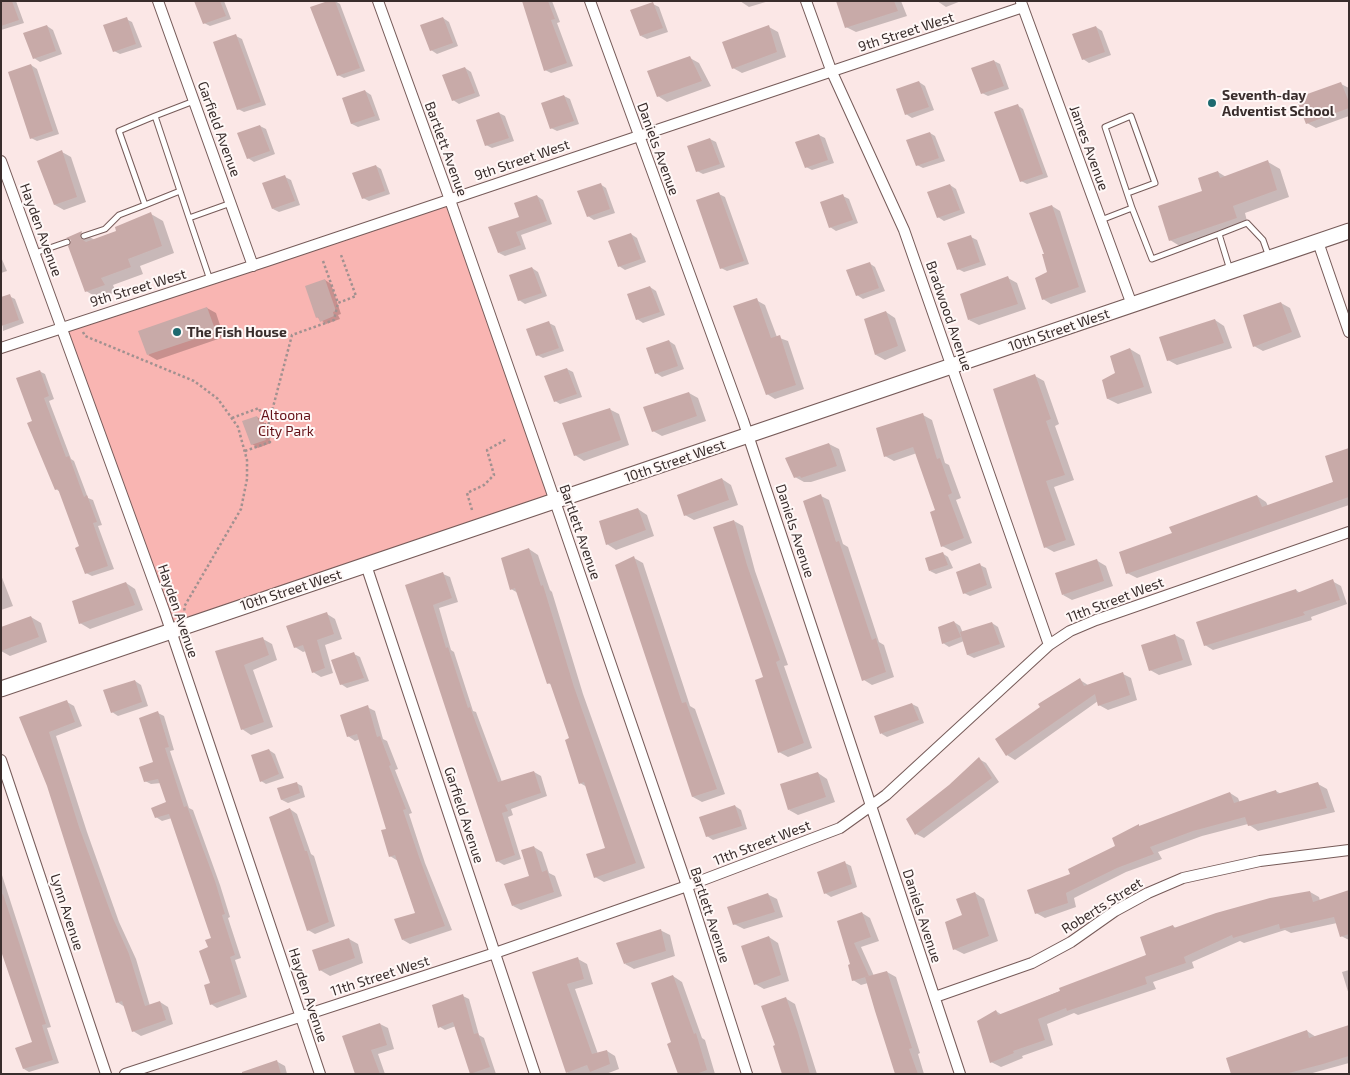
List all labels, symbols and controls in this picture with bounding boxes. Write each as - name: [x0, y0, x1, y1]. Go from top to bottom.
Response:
- street label: 9th Street West: [856, 9, 956, 55]
- street label: Garfield Avenue: [194, 79, 244, 179]
- place label: Seventh-day Adventist School: [1222, 87, 1334, 120]
- marker: Seventh-day Adventist School: [1206, 97, 1218, 109]
- street label: Bartlett Avenue: [421, 99, 471, 199]
- street label: Daniels Avenue: [633, 100, 683, 198]
- street label: James Avenue: [1066, 103, 1112, 193]
- street label: 9th Street West: [472, 136, 572, 184]
- street label: Hayden Avenue: [16, 181, 66, 279]
- street label: Bradwood Avenue: [922, 259, 976, 373]
- street label: 9th Street West: [88, 265, 188, 311]
- street label: 10th Street West: [1006, 305, 1112, 355]
- place label: The Fish House: [187, 324, 287, 340]
- marker: The Fish House: [171, 326, 183, 338]
- park label: Altoona City Park: [258, 407, 314, 440]
- street label: 10th Street West: [622, 436, 728, 486]
- street label: Bartlett Avenue: [556, 482, 604, 582]
- street label: Daniels Avenue: [772, 482, 818, 580]
- street label: Hayden Avenue: [154, 562, 202, 660]
- street label: 10th Street West: [238, 566, 344, 614]
- street label: 11th Street West: [1064, 574, 1166, 626]
- street label: Garfield Avenue: [441, 765, 487, 865]
- street label: 11th Street West: [711, 817, 813, 869]
- street label: Bartlett Avenue: [687, 865, 733, 965]
- street label: Daniels Avenue: [899, 867, 945, 965]
- street label: Lynn Avenue: [47, 871, 87, 953]
- street label: Roberts Street: [1058, 874, 1146, 938]
- street label: Hayden Avenue: [285, 946, 331, 1044]
- street label: 11th Street West: [329, 952, 431, 1000]

